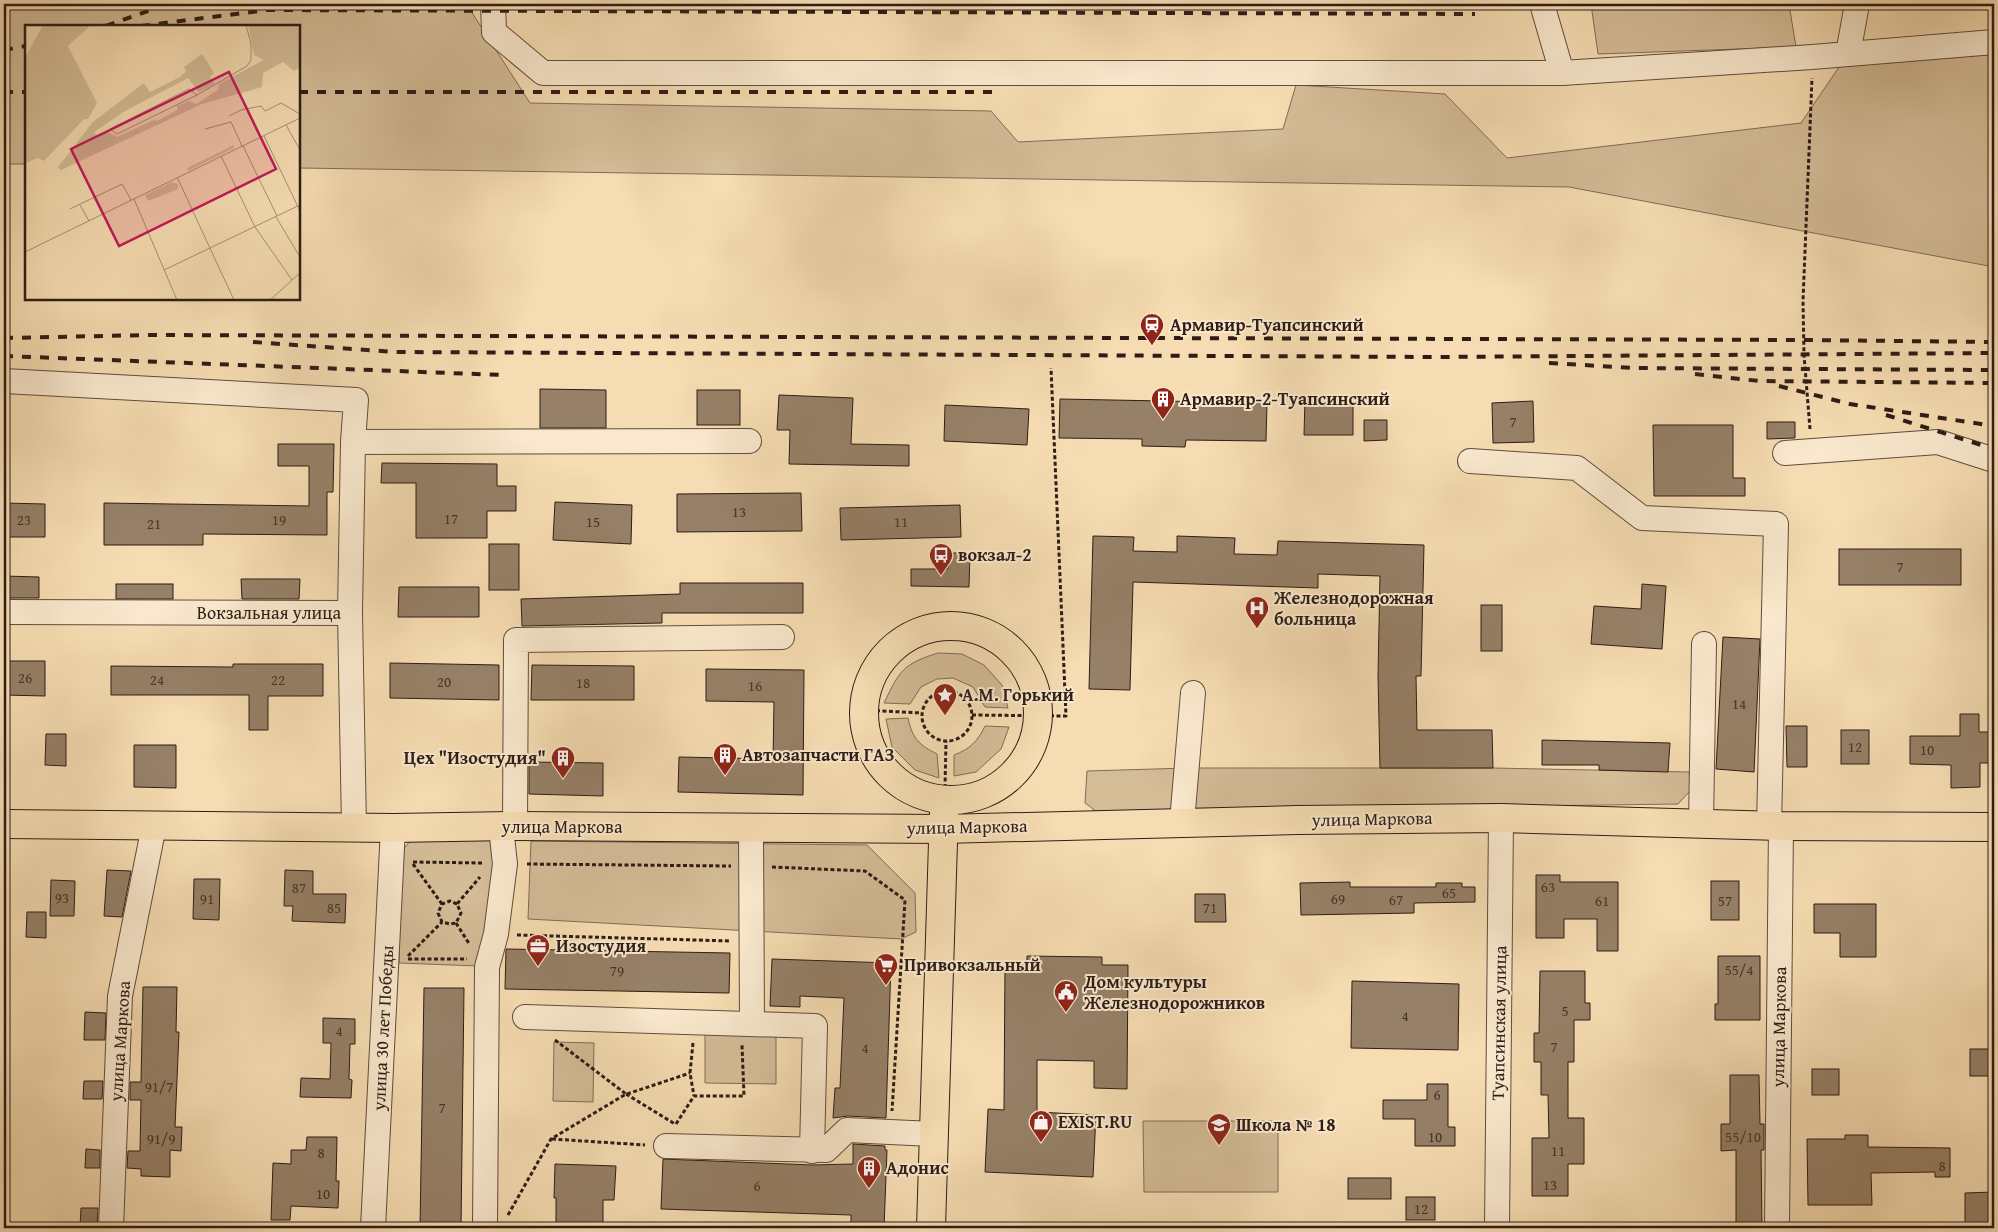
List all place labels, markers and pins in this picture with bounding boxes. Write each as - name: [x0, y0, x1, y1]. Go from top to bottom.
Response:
- place label: Армавир-Туапсинский: [1170, 311, 1364, 338]
- station icon: Армавир-Туапсинский: [1139, 312, 1165, 346]
- place label: Армавир-2-Туапсинский: [1180, 385, 1390, 412]
- building icon: Армавир-2-Туапсинский: [1150, 386, 1176, 420]
- place label: вокзал-2: [958, 541, 1032, 568]
- bus stop icon: вокзал-2: [928, 542, 954, 576]
- place label: Железнодорожная больница: [1273, 584, 1434, 632]
- hospital icon: Железнодорожная больница: [1244, 595, 1270, 629]
- place label: А.М. Горький: [962, 681, 1074, 708]
- place icon: А.М. Горький: [932, 682, 958, 716]
- place label: Автозапчасти ГАЗ: [742, 741, 894, 768]
- building icon: Автозапчасти ГАЗ: [712, 742, 738, 776]
- place label: Цех "Изостудия": [404, 744, 546, 771]
- building icon: Цех "Изостудия": [550, 745, 576, 779]
- place label: Изостудия: [556, 932, 647, 959]
- office icon: Изостудия: [525, 933, 551, 967]
- place label: Привокзальный: [904, 951, 1041, 978]
- supermarket icon: Привокзальный: [873, 952, 899, 986]
- place label: Дом культуры Железнодорожников: [1083, 968, 1265, 1016]
- public building icon: Дом культуры Железнодорожников: [1053, 979, 1079, 1013]
- place label: EXIST.RU: [1058, 1108, 1132, 1135]
- shop icon: EXIST.RU: [1028, 1109, 1054, 1143]
- place label: Школа № 18: [1236, 1111, 1336, 1138]
- school or university icon: Школа № 18: [1206, 1112, 1232, 1146]
- place label: Адонис: [886, 1154, 949, 1181]
- building icon: Адонис: [856, 1155, 882, 1189]

